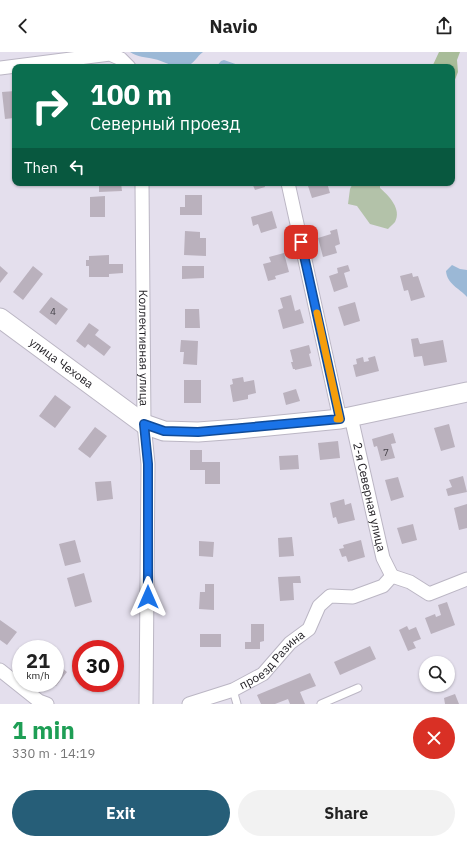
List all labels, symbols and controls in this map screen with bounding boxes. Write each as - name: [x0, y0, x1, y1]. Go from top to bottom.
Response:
- icon: back: [12, 15, 34, 37]
- text: Navio: [209, 15, 258, 38]
- icon: share: [433, 15, 455, 37]
- text: 100 m: [90, 76, 172, 113]
- icon: right: [24, 80, 76, 132]
- text: Северный проезд: [90, 112, 240, 135]
- icon: left: [66, 156, 88, 178]
- text: Then: [24, 158, 58, 177]
- pin: [284, 225, 318, 259]
- icon: arrive: [290, 231, 312, 253]
- street label: Коллективная улица: [136, 290, 152, 407]
- house number: 4: [50, 305, 56, 318]
- street label: улица Чехова: [26, 334, 97, 392]
- street label: 2-я Северная улица: [350, 441, 389, 553]
- house number: 7: [383, 446, 389, 459]
- position arrow: [127, 576, 169, 618]
- street label: проезд Разина: [236, 626, 308, 692]
- speed limit sign: 30: [72, 640, 124, 692]
- text: 21: [26, 647, 50, 674]
- map controls: [419, 656, 455, 692]
- button: search: [419, 656, 455, 692]
- text: km/h: [26, 669, 50, 682]
- text: 1 min: [12, 714, 75, 746]
- button: close: [413, 717, 455, 759]
- text: 330 m · 14:19: [12, 745, 95, 762]
- button: Exit: [12, 790, 230, 836]
- button: Share: [238, 790, 455, 836]

